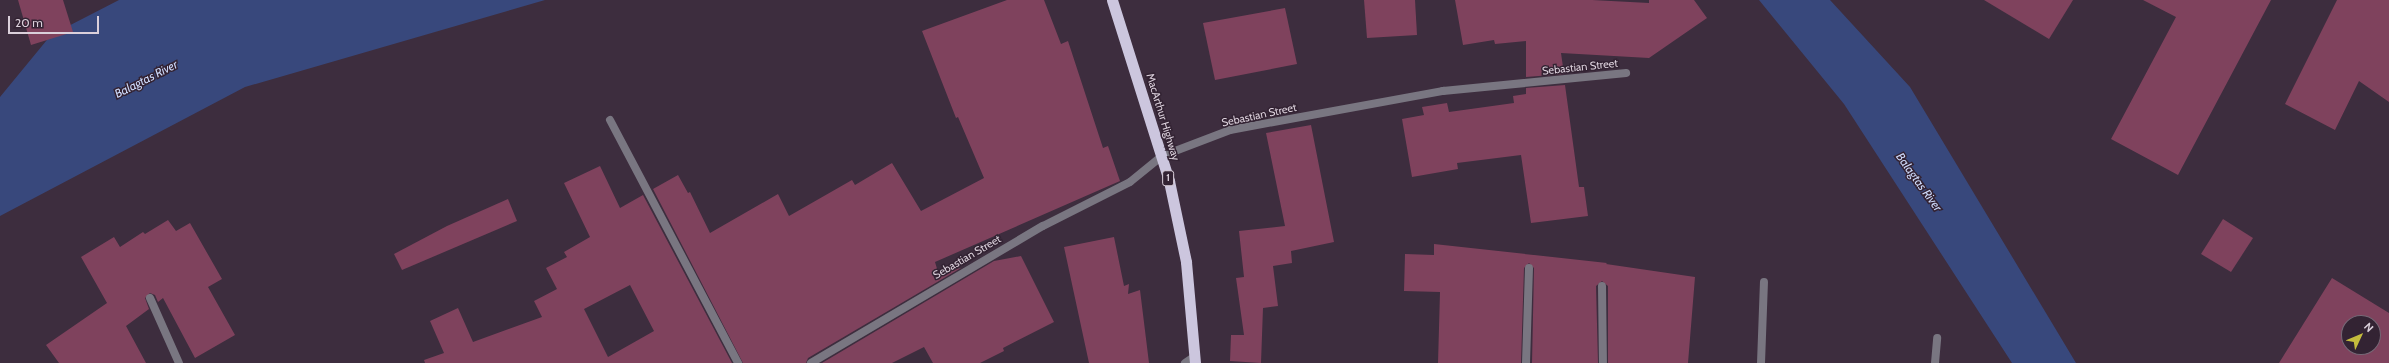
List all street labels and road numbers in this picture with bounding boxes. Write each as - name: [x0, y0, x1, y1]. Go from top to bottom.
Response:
- street label: Sebastian Street: [1541, 56, 1619, 78]
- street label: MacArthur Highway: [1143, 72, 1183, 162]
- street label: Sebastian Street: [1220, 101, 1298, 129]
- road number: 1: [1162, 170, 1174, 186]
- street label: Sebastian Street: [931, 232, 1003, 282]

